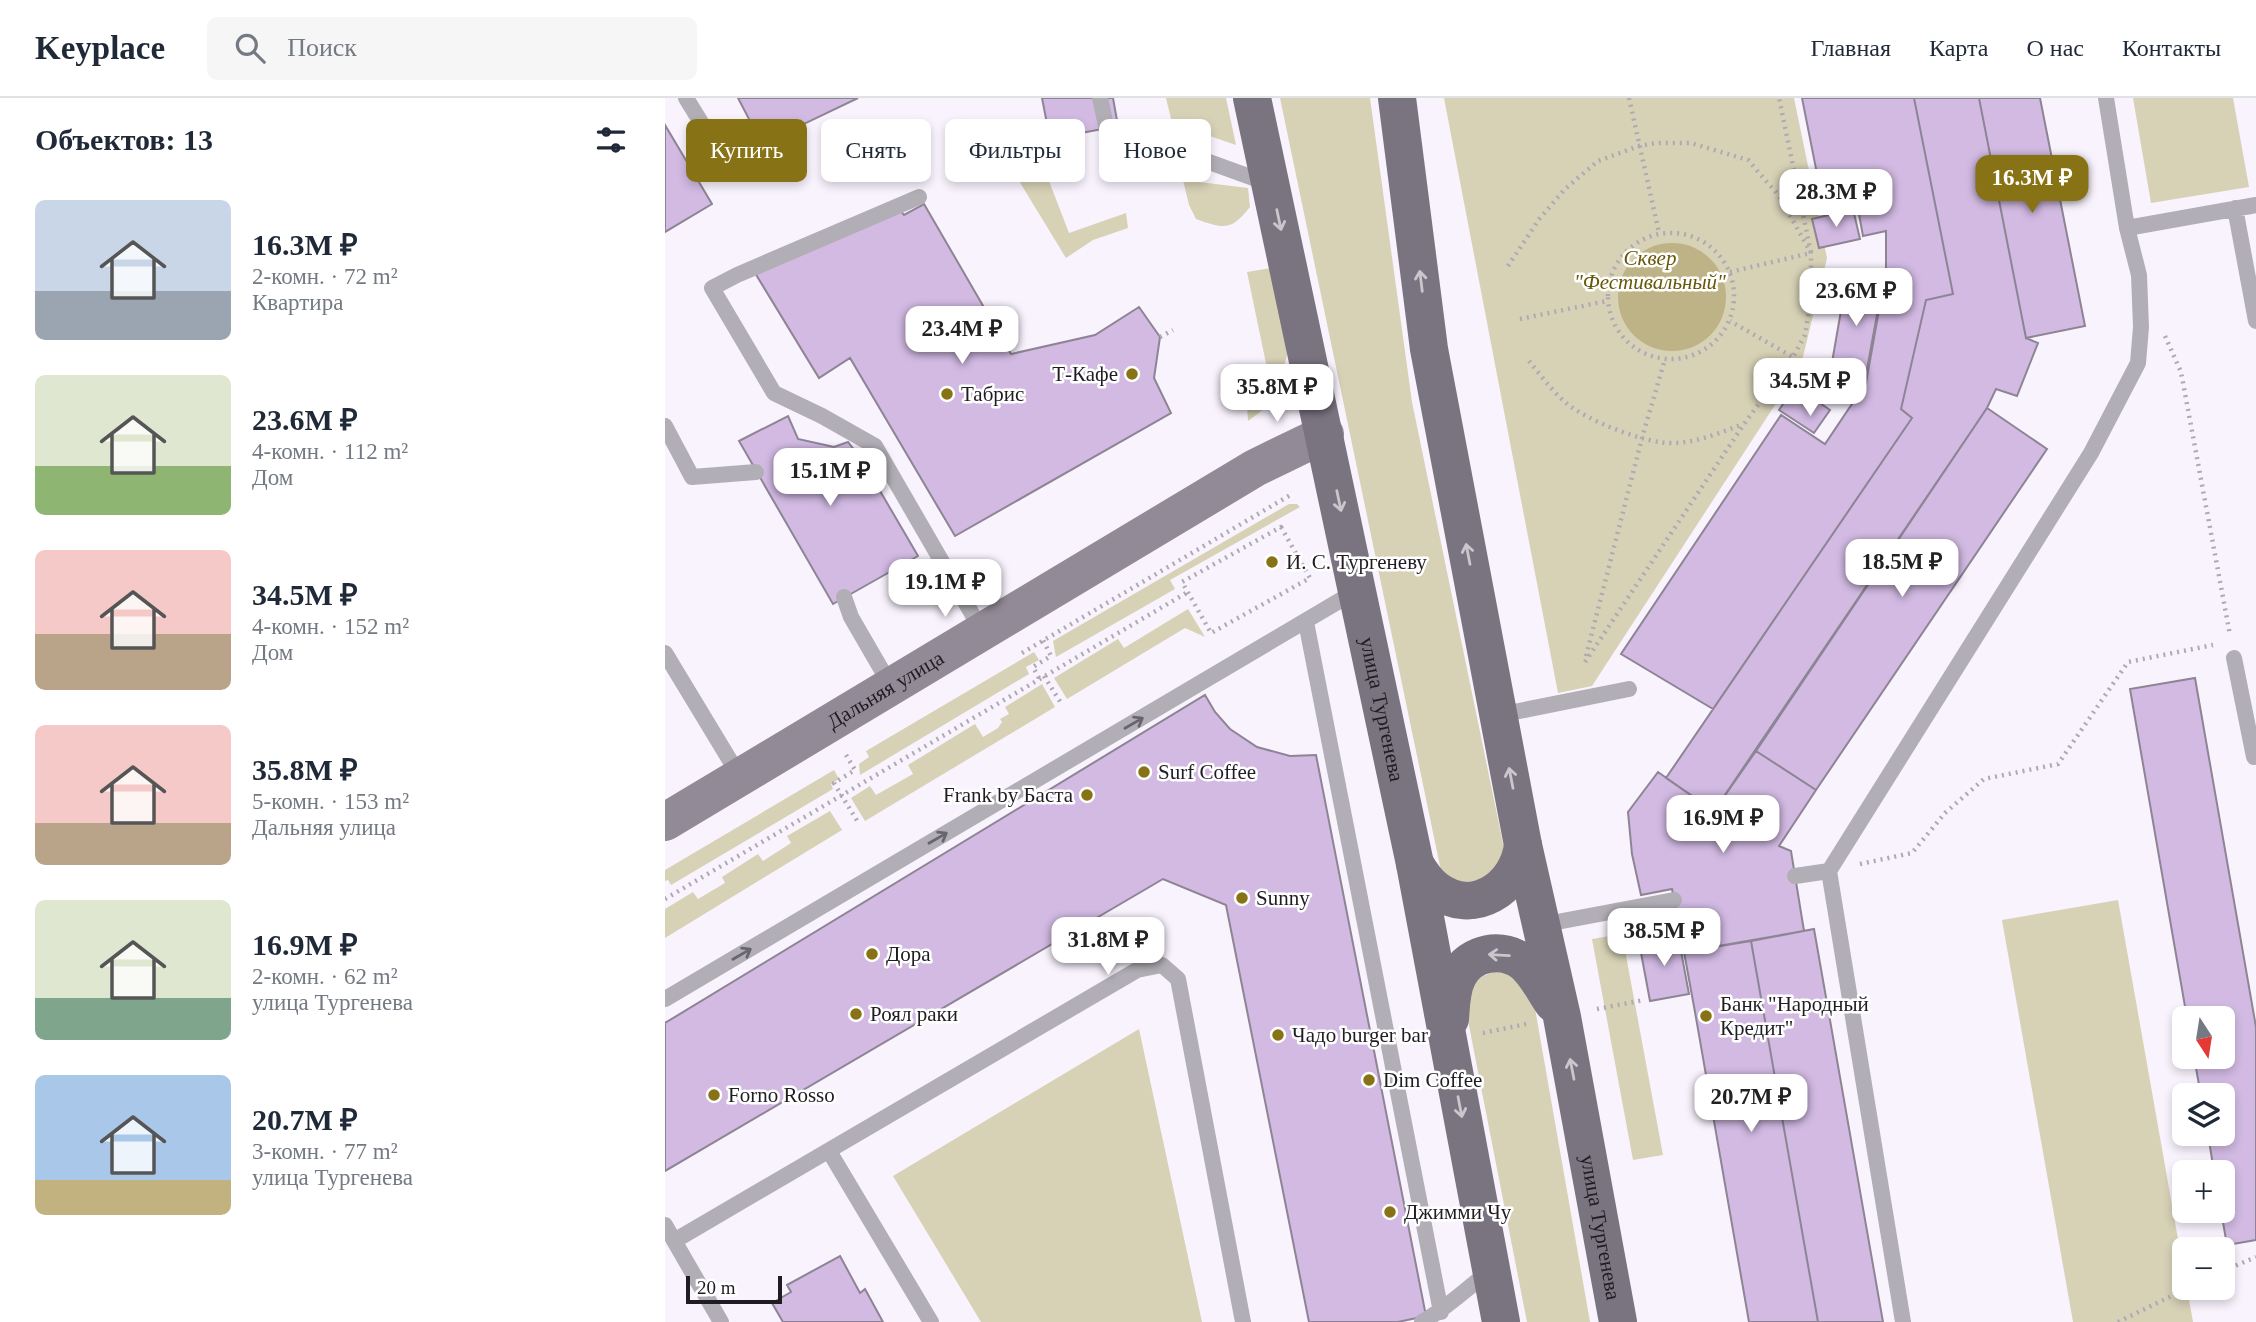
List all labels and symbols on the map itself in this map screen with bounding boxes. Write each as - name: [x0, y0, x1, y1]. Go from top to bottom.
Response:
- pin: 16.3M ₽: [1967, 156, 2097, 215]
- pin: 28.3M ₽: [1771, 170, 1901, 229]
- one-way arrow: [1273, 208, 1287, 231]
- park label: Сквер "Фестивальный": [1574, 246, 1726, 294]
- pin: 23.6M ₽: [1791, 268, 1921, 328]
- one-way arrow: [1414, 270, 1427, 293]
- pin: 23.4M ₽: [897, 306, 1027, 366]
- pin: 34.5M ₽: [1745, 358, 1875, 418]
- place label: Т-Кафе: [1052, 362, 1118, 386]
- pin: 35.8M ₽: [1212, 364, 1342, 424]
- marker: Т-Кафе: [1124, 366, 1140, 382]
- place label: Табрис: [961, 382, 1024, 406]
- marker: Табрис: [939, 386, 955, 402]
- pin: 15.1M ₽: [765, 448, 895, 508]
- one-way arrow: [1332, 489, 1346, 512]
- pin: 18.5M ₽: [1837, 540, 1967, 599]
- one-way arrow: [1461, 543, 1475, 566]
- place label: И. С. Тургеневу: [1286, 550, 1427, 574]
- marker: И. С. Тургеневу: [1264, 554, 1280, 570]
- pin: 19.1M ₽: [880, 560, 1010, 619]
- street label: улица Тургенева: [1355, 635, 1409, 784]
- street label: Дальняя улица: [823, 645, 949, 734]
- one-way arrow: [1123, 716, 1143, 730]
- place label: Surf Coffee: [1158, 760, 1256, 784]
- marker: Surf Coffee: [1136, 764, 1152, 780]
- one-way arrow: [1503, 767, 1517, 790]
- place label: Frank by Баста: [943, 783, 1074, 807]
- marker: Frank by Баста: [1079, 787, 1095, 803]
- pin: 16.9M ₽: [1658, 796, 1788, 855]
- one-way arrow: [927, 831, 947, 845]
- place label: Sunny: [1256, 886, 1310, 910]
- marker: Sunny: [1234, 890, 1250, 906]
- pin: 38.5M ₽: [1599, 908, 1729, 968]
- pin: 31.8M ₽: [1043, 918, 1173, 977]
- place label: Дора: [886, 942, 931, 966]
- one-way arrow: [731, 946, 751, 960]
- marker: Дора: [864, 946, 880, 962]
- one-way arrow: [1488, 948, 1511, 961]
- place label: Банк "Народный Кредит": [1720, 992, 1869, 1040]
- place label: Роял раки: [870, 1002, 958, 1026]
- marker: Роял раки: [848, 1006, 864, 1022]
- north arrow: [2172, 1006, 2235, 1069]
- marker: Банк "Народный Кредит": [1698, 1008, 1714, 1024]
- place label: Чадо burger bar: [1292, 1023, 1428, 1047]
- marker: Чадо burger bar: [1270, 1027, 1286, 1043]
- one-way arrow: [1564, 1058, 1578, 1081]
- place label: Dim Coffee: [1383, 1068, 1482, 1092]
- marker: Dim Coffee: [1361, 1072, 1377, 1088]
- pin: 20.7M ₽: [1686, 1074, 1816, 1134]
- place label: Forno Rosso: [728, 1083, 835, 1107]
- marker: Forno Rosso: [706, 1087, 722, 1103]
- one-way arrow: [1454, 1095, 1467, 1118]
- street label: улица Тургенева: [1576, 1153, 1626, 1302]
- place label: Джимми Чу: [1404, 1200, 1512, 1224]
- marker: Джимми Чу: [1382, 1204, 1398, 1220]
- scale bar: [686, 1273, 782, 1305]

